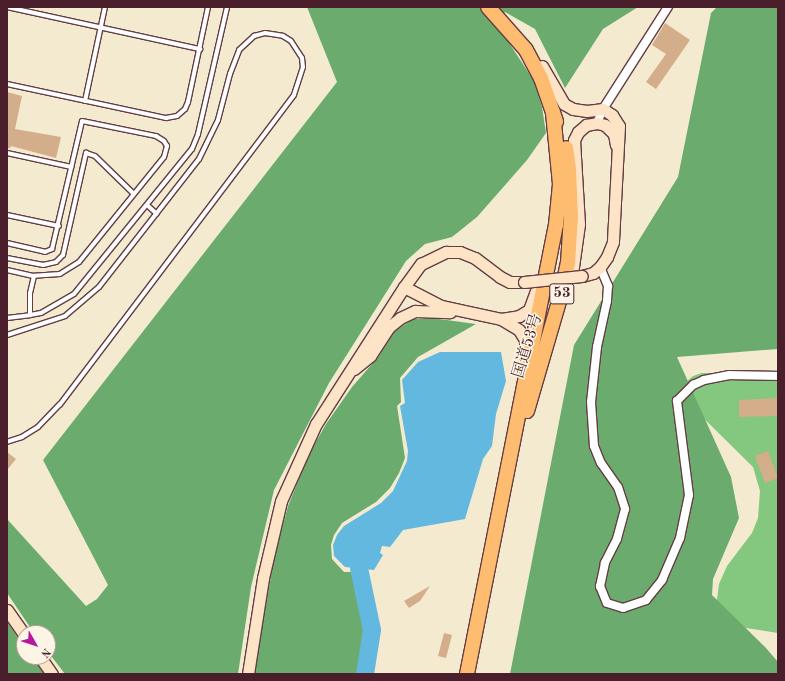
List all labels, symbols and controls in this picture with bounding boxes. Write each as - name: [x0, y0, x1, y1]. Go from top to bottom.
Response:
- road number: 53: [549, 281, 575, 307]
- street label: 国道53号: [509, 311, 547, 381]
- north arrow: [16, 625, 56, 665]
- text: N: [38, 646, 52, 659]

